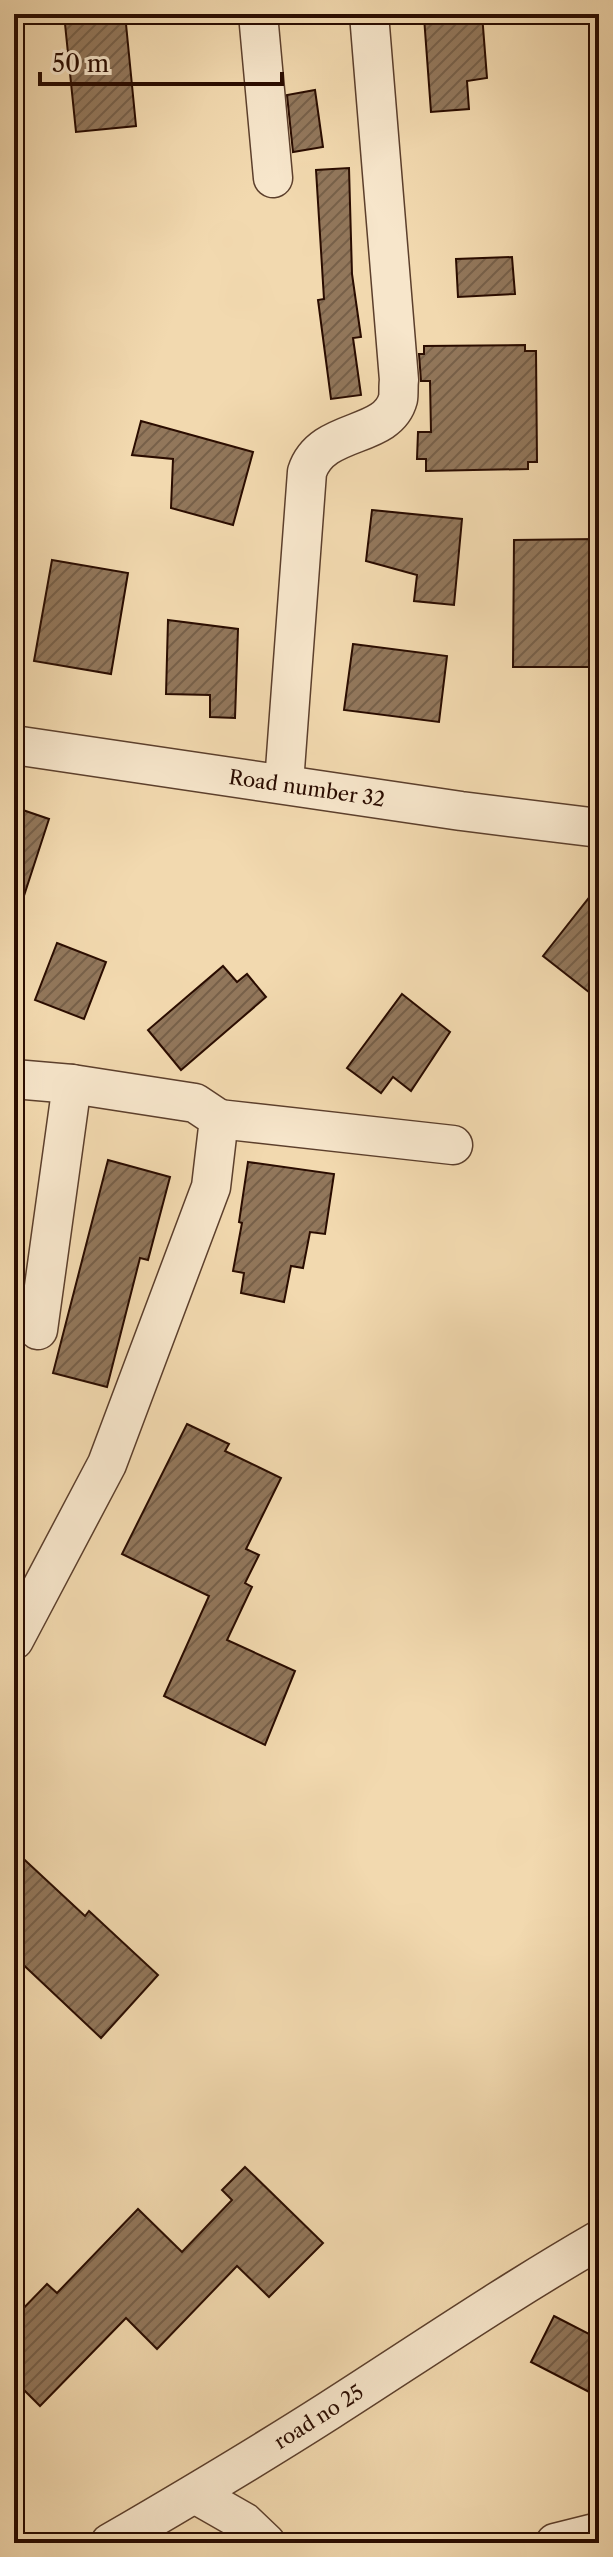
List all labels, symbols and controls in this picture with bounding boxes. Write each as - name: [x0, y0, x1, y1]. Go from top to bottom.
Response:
- scale bar: [40, 36, 282, 86]
- text: 50 m: [52, 49, 109, 78]
- street label: Road number 32: [227, 765, 386, 812]
- street label: road no 25: [270, 2380, 368, 2454]

